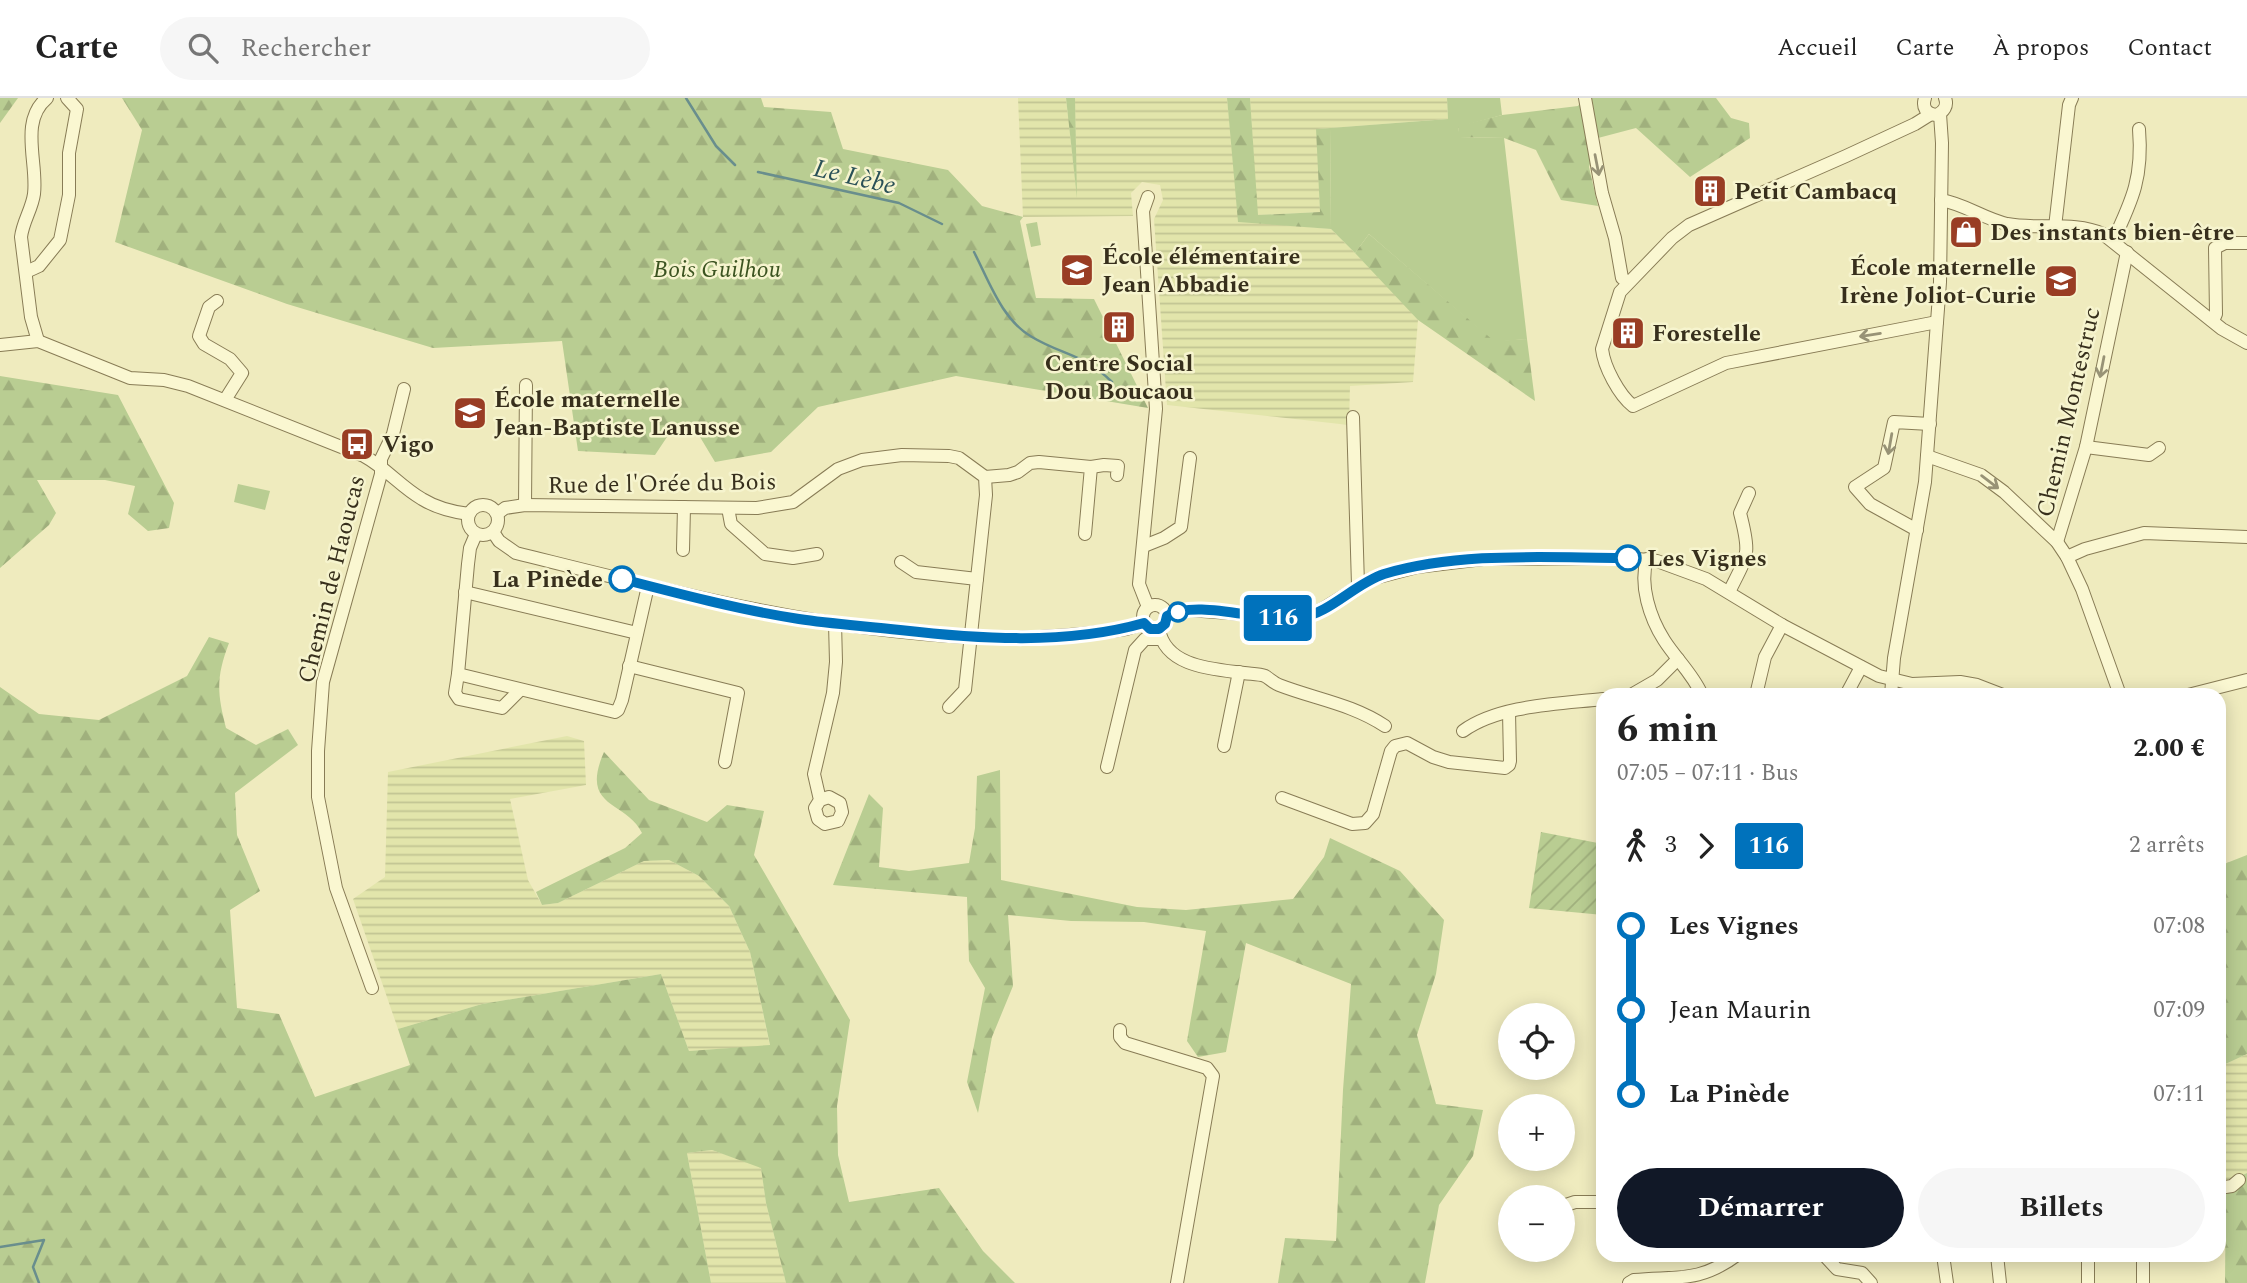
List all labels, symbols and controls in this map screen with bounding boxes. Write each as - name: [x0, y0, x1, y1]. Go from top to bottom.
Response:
- search box: [160, 17, 650, 80]
- text: Carte: [35, 23, 118, 73]
- text: Rechercher: [240, 28, 371, 68]
- icon: search: [184, 29, 222, 67]
- text: Accueil: [1777, 30, 1857, 66]
- text: Carte: [1895, 30, 1954, 66]
- text: À propos: [1992, 30, 2089, 66]
- text: Contact: [2127, 30, 2212, 66]
- water label: Le Lèbe: [810, 148, 900, 206]
- one-way arrow: [1590, 153, 1604, 176]
- building icon: Petit Cambacq: [1691, 172, 1729, 210]
- place label: Petit Cambacq: [1734, 174, 1897, 210]
- shop icon: Des instants bien-être: [1947, 213, 1985, 251]
- place label: Des instants bien-être: [1990, 215, 2235, 251]
- place label: École élémentaire Jean Abbadie: [1102, 239, 1300, 303]
- place label: École maternelle Irène Joliot-Curie: [1840, 250, 2036, 314]
- school or university icon: École élémentaire Jean Abbadie: [1058, 251, 1096, 289]
- park label: Bois Guilhou: [653, 252, 782, 288]
- school or university icon: École maternelle Irène Joliot-Curie: [2042, 262, 2080, 300]
- street label: Chemin Montestruc: [2027, 304, 2111, 521]
- building icon: Centre Social Dou Boucaou: [1100, 308, 1138, 346]
- building icon: Forestelle: [1609, 314, 1647, 352]
- place label: Forestelle: [1652, 316, 1761, 352]
- one-way arrow: [1859, 329, 1882, 342]
- place label: Centre Social Dou Boucaou: [1045, 346, 1193, 410]
- one-way arrow: [2095, 355, 2109, 378]
- place label: École maternelle Jean-Baptiste Lanusse: [494, 382, 740, 446]
- school or university icon: École maternelle Jean-Baptiste Lanusse: [451, 394, 489, 432]
- bus stop icon: Vigo: [338, 425, 376, 463]
- place label: Vigo: [382, 427, 434, 463]
- one-way arrow: [1883, 432, 1896, 455]
- street label: Rue de l'Orée du Bois: [547, 464, 777, 504]
- street label: Chemin de Haoucas: [289, 471, 375, 687]
- one-way arrow: [1980, 475, 1999, 489]
- place label: Les Vignes: [1647, 541, 1767, 577]
- marker: Les Vignes: [1615, 545, 1641, 571]
- place label: La Pinède: [492, 562, 603, 598]
- marker: La Pinède: [609, 566, 635, 592]
- line badge: 116: [1238, 595, 1318, 641]
- text: 116: [1258, 600, 1298, 636]
- unlabelled marker: [1168, 602, 1188, 622]
- text: 6 min: [1617, 701, 1718, 759]
- text: 2.00 €: [2133, 728, 2205, 768]
- text: 07:05 – 07:11 · Bus: [1617, 756, 1799, 791]
- icon: walk: [1617, 827, 1655, 865]
- icon: forward: [1687, 827, 1725, 865]
- text: 3: [1665, 828, 1677, 863]
- text: 116: [1749, 828, 1789, 864]
- text: 2 arrêts: [2129, 828, 2205, 863]
- text: Les Vignes: [1669, 906, 1799, 946]
- text: 07:08: [2153, 909, 2205, 944]
- text: Jean Maurin: [1669, 990, 1812, 1030]
- text: 07:09: [2153, 993, 2205, 1028]
- map controls: [1498, 1003, 1575, 1262]
- button: locate: [1498, 1003, 1575, 1080]
- text: La Pinède: [1669, 1074, 1790, 1114]
- text: 07:11: [2153, 1077, 2205, 1112]
- button: +: [1498, 1094, 1575, 1171]
- button: Démarrer: [1617, 1168, 1904, 1248]
- button: Billets: [1918, 1168, 2205, 1248]
- button: −: [1498, 1185, 1575, 1262]

